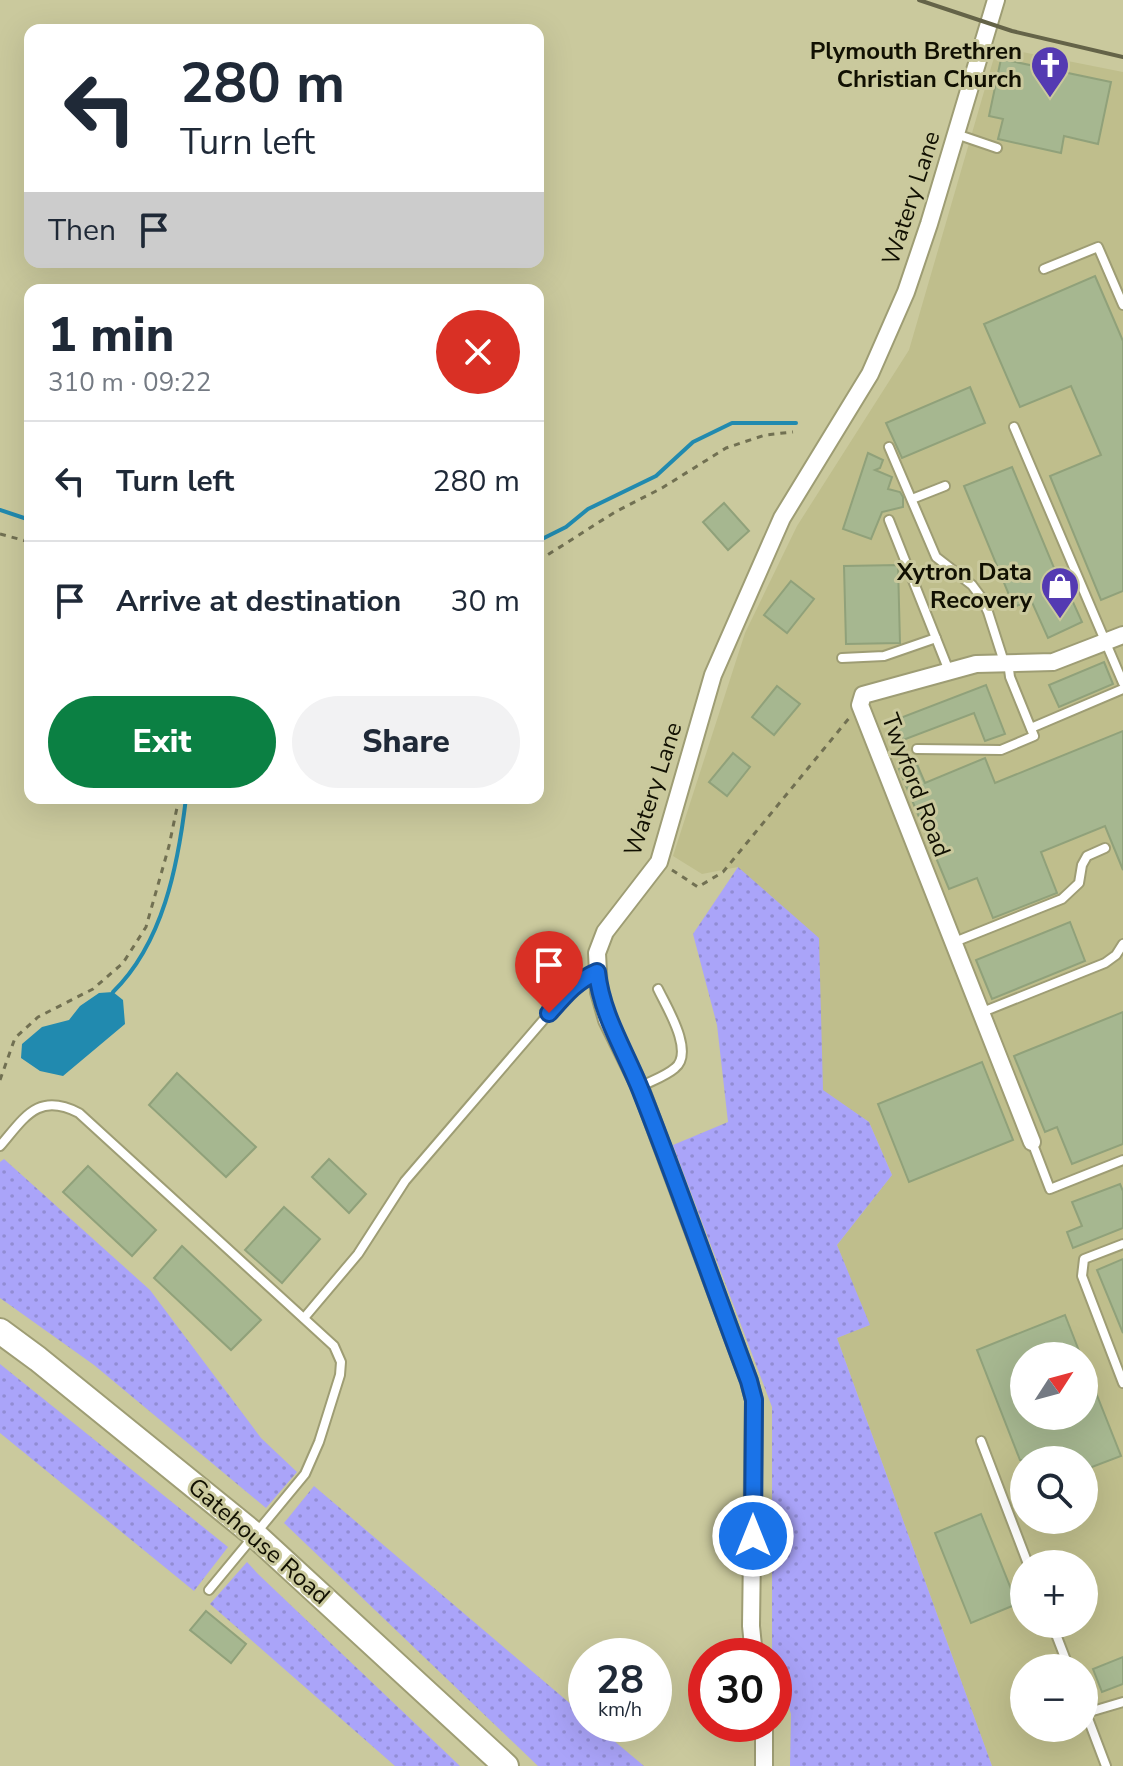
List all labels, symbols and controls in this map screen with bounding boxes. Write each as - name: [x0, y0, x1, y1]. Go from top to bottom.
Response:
- place label: Plymouth Brethren Christian Church: [810, 35, 1022, 95]
- church icon: Plymouth Brethren Christian Church: [1029, 44, 1071, 99]
- text: 280 m: [180, 45, 345, 122]
- icon: left: [48, 56, 152, 160]
- text: Turn left: [180, 118, 315, 167]
- street label: Watery Lane: [874, 127, 948, 269]
- icon: arrive: [132, 208, 176, 252]
- text: Then: [48, 210, 116, 251]
- text: 1 min: [48, 302, 174, 368]
- button: close: [436, 310, 520, 394]
- text: 310 m · 09:22: [48, 365, 211, 400]
- icon: left: [48, 459, 92, 503]
- text: Turn left: [116, 461, 234, 502]
- text: 280 m: [433, 461, 520, 502]
- place label: Xytron Data Recovery: [896, 556, 1032, 616]
- shop icon: Xytron Data Recovery: [1039, 565, 1081, 620]
- icon: arrive: [48, 579, 92, 623]
- text: Arrive at destination: [116, 581, 401, 622]
- text: 30 m: [451, 581, 520, 622]
- button: Exit: [48, 696, 276, 788]
- button: Share: [292, 696, 520, 788]
- street label: Twyford Road: [874, 709, 958, 861]
- street label: Watery Lane: [616, 718, 690, 860]
- pin: [515, 931, 583, 1013]
- icon: arrive: [527, 943, 571, 987]
- north arrow: [1010, 1342, 1098, 1430]
- map controls: [1010, 1342, 1098, 1742]
- button: search: [1010, 1446, 1098, 1534]
- street label: Gatehouse Road: [181, 1471, 337, 1611]
- position arrow: [711, 1494, 795, 1578]
- button: +: [1010, 1550, 1098, 1638]
- speed limit sign: 30: [688, 1638, 792, 1742]
- text: 28: [596, 1653, 644, 1707]
- button: −: [1010, 1654, 1098, 1742]
- text: km/h: [598, 1696, 642, 1723]

